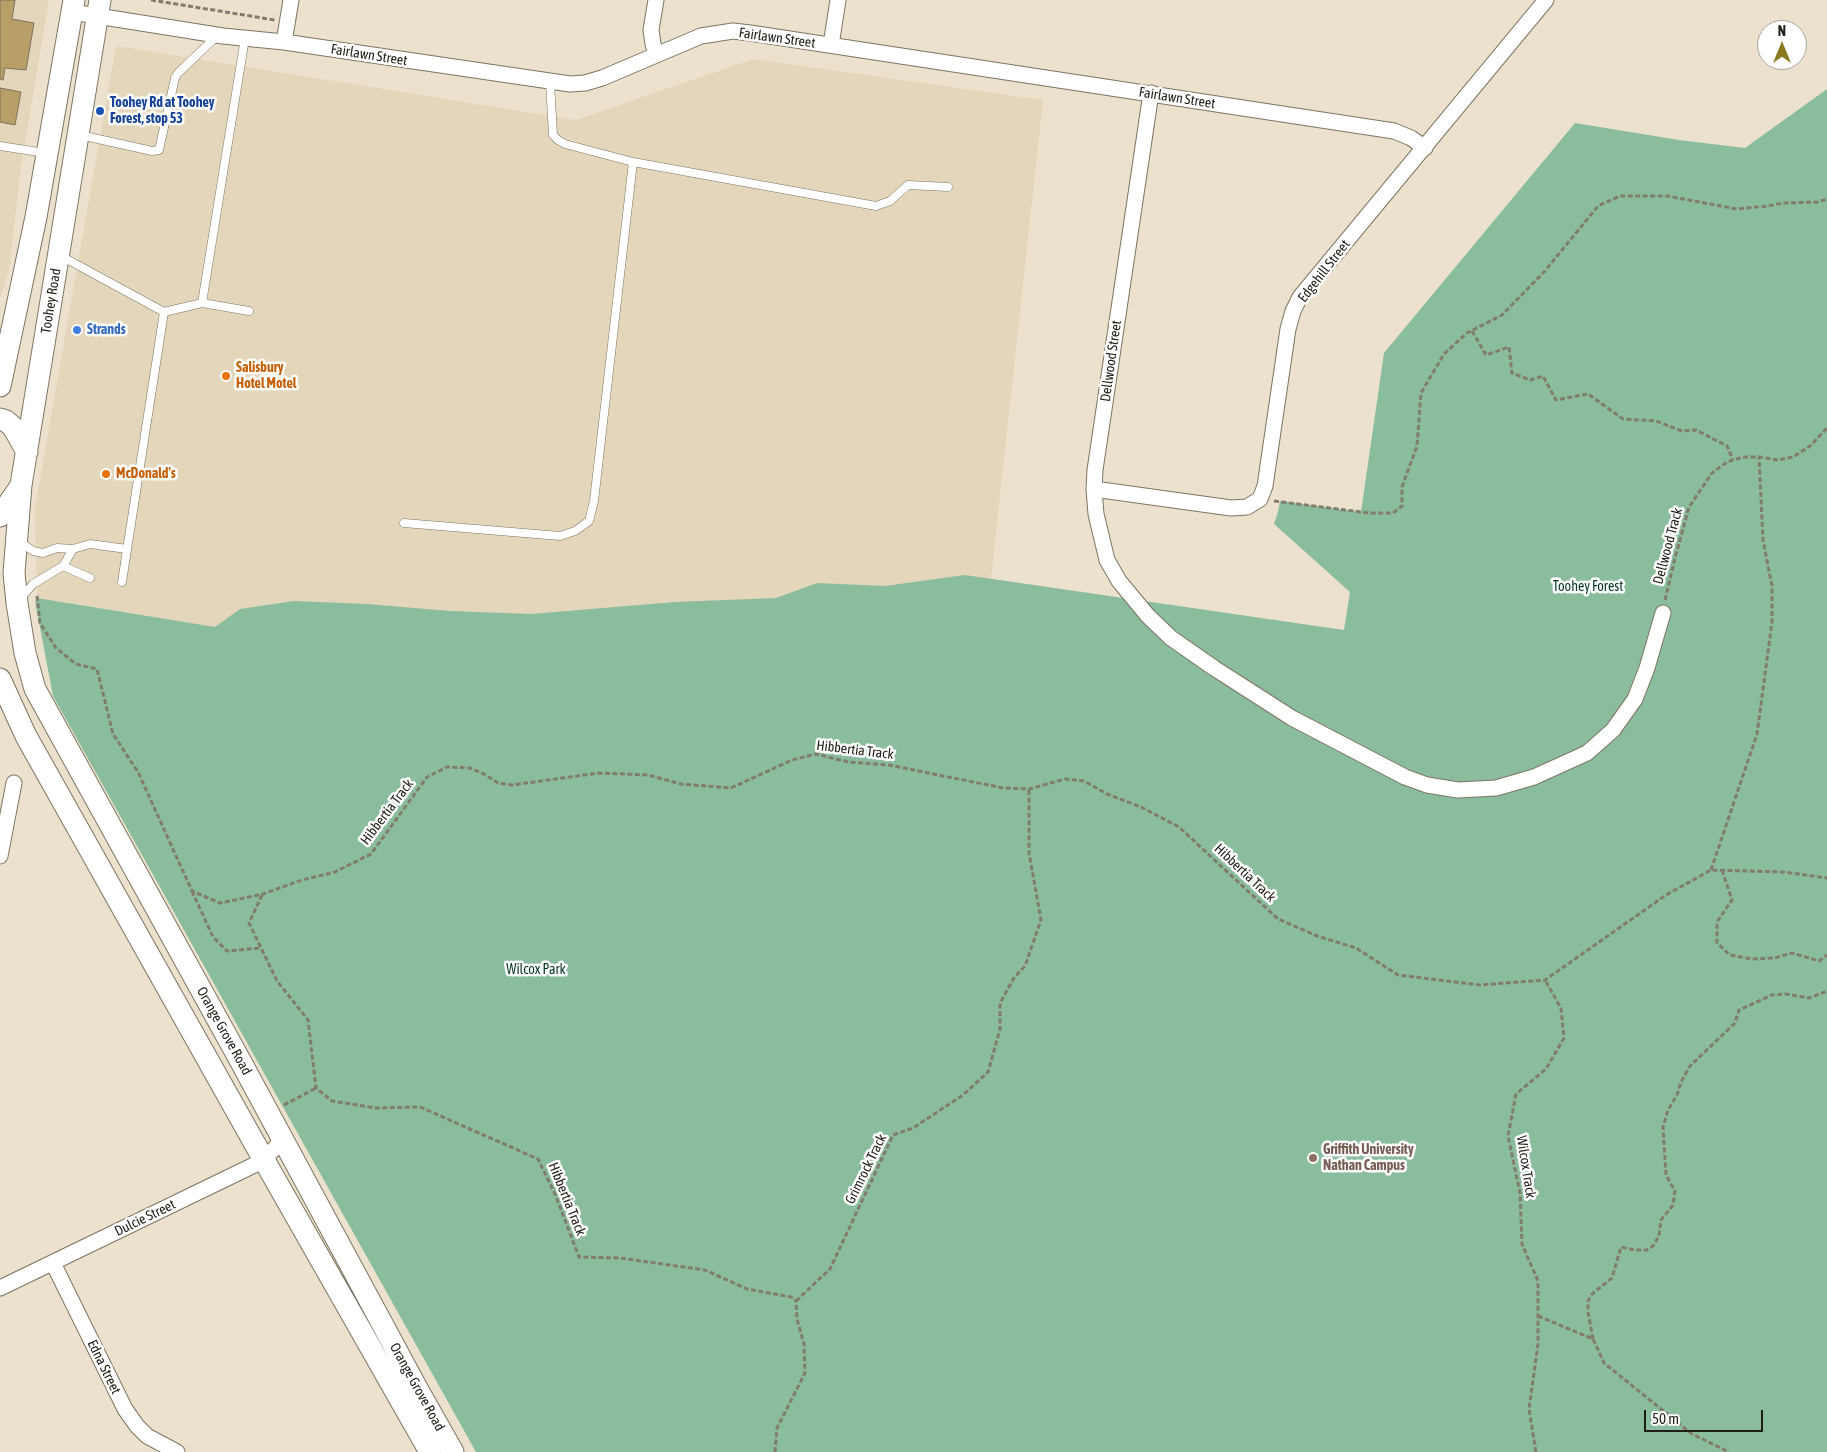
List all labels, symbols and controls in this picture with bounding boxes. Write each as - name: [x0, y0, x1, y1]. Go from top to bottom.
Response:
- north arrow: [1757, 20, 1807, 70]
- text: N: [1778, 23, 1786, 39]
- street label: Fairlawn Street: [738, 24, 816, 52]
- street label: Fairlawn Street: [330, 41, 408, 69]
- street label: Fairlawn Street: [1138, 84, 1216, 112]
- place label: Toohey Rd at Toohey Forest, stop 53: [110, 95, 214, 128]
- marker: Toohey Rd at Toohey Forest, stop 53: [94, 105, 106, 117]
- street label: Edgehill Street: [1294, 236, 1354, 306]
- street label: Toohey Road: [38, 267, 64, 335]
- street label: Dellwood Street: [1097, 319, 1125, 403]
- place label: Strands: [87, 322, 126, 338]
- marker: Strands: [71, 324, 83, 336]
- place label: Salisbury Hotel Motel: [236, 360, 297, 392]
- marker: Salisbury Hotel Motel: [220, 370, 232, 382]
- place label: McDonald's: [116, 466, 176, 482]
- marker: McDonald's: [100, 468, 112, 480]
- street label: Dellwood Track: [1650, 506, 1686, 586]
- park label: Toohey Forest: [1553, 579, 1623, 595]
- street label: Hibbertia Track: [815, 737, 895, 763]
- street label: Hibbertia Track: [357, 776, 417, 848]
- street label: Hibbertia Track: [1211, 840, 1279, 906]
- park label: Wilcox Park: [506, 962, 566, 978]
- street label: Orange Grove Road: [193, 984, 255, 1078]
- street label: Grimrock Track: [842, 1131, 890, 1207]
- street label: Wilcox Track: [1513, 1135, 1539, 1199]
- place label: Griffith University Nathan Campus: [1323, 1142, 1414, 1174]
- marker: Griffith University Nathan Campus: [1307, 1152, 1319, 1164]
- street label: Hibbertia Track: [545, 1160, 589, 1238]
- street label: Dulcie Street: [112, 1196, 178, 1240]
- street label: Edna Street: [84, 1337, 124, 1397]
- street label: Orange Grove Road: [386, 1340, 448, 1434]
- scale bar: [1647, 1400, 1766, 1432]
- text: 50 m: [1652, 1410, 1679, 1427]

